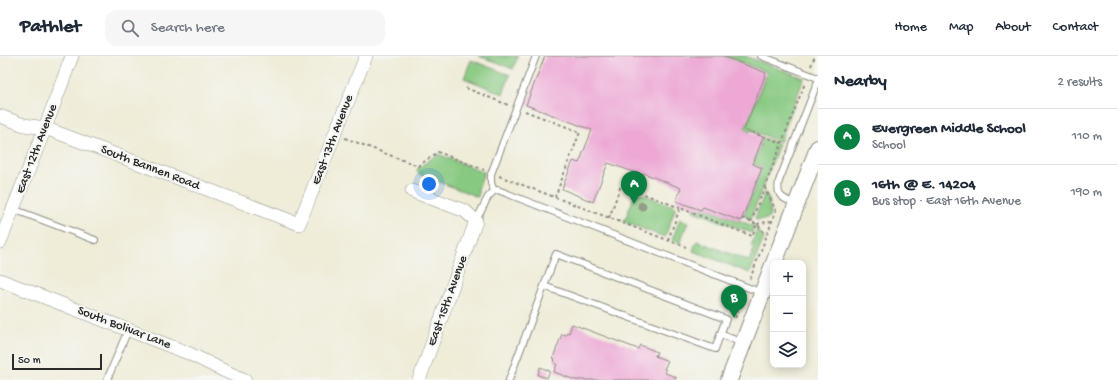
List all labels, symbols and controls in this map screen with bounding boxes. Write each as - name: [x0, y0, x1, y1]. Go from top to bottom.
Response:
- search box: [105, 10, 385, 46]
- text: Pathlet: [20, 16, 81, 39]
- icon: search: [119, 17, 141, 39]
- text: Search here: [151, 19, 225, 37]
- text: Home: [895, 19, 927, 36]
- text: Map: [949, 19, 973, 36]
- text: About: [995, 19, 1031, 36]
- text: Contact: [1053, 19, 1098, 36]
- text: Nearby: [834, 72, 887, 92]
- text: 2 results: [1057, 75, 1102, 90]
- street label: East 13th Avenue: [309, 93, 357, 187]
- street label: East 12th Avenue: [13, 102, 61, 196]
- text: Evergreen Middle School: [872, 120, 1026, 138]
- text: A: [843, 129, 851, 144]
- text: 110 m: [1072, 129, 1102, 144]
- text: School: [872, 138, 906, 153]
- street label: South Bannen Road: [98, 142, 203, 194]
- pin: A: [621, 171, 647, 204]
- your location: [419, 174, 439, 194]
- text: 16th @ E. 14204: [872, 176, 976, 194]
- text: B: [844, 185, 850, 200]
- text: 190 m: [1071, 185, 1102, 200]
- text: Bus stop · East 16th Avenue: [872, 194, 1021, 209]
- street label: East 15th Avenue: [425, 254, 471, 348]
- map controls: [770, 260, 806, 368]
- button: +: [770, 260, 806, 296]
- pin: B: [721, 285, 747, 318]
- button: −: [770, 296, 806, 332]
- street label: South Bolivar Lane: [75, 303, 173, 353]
- button: layers: [770, 332, 806, 368]
- scale bar: [12, 352, 102, 371]
- text: 50 m: [18, 355, 40, 367]

